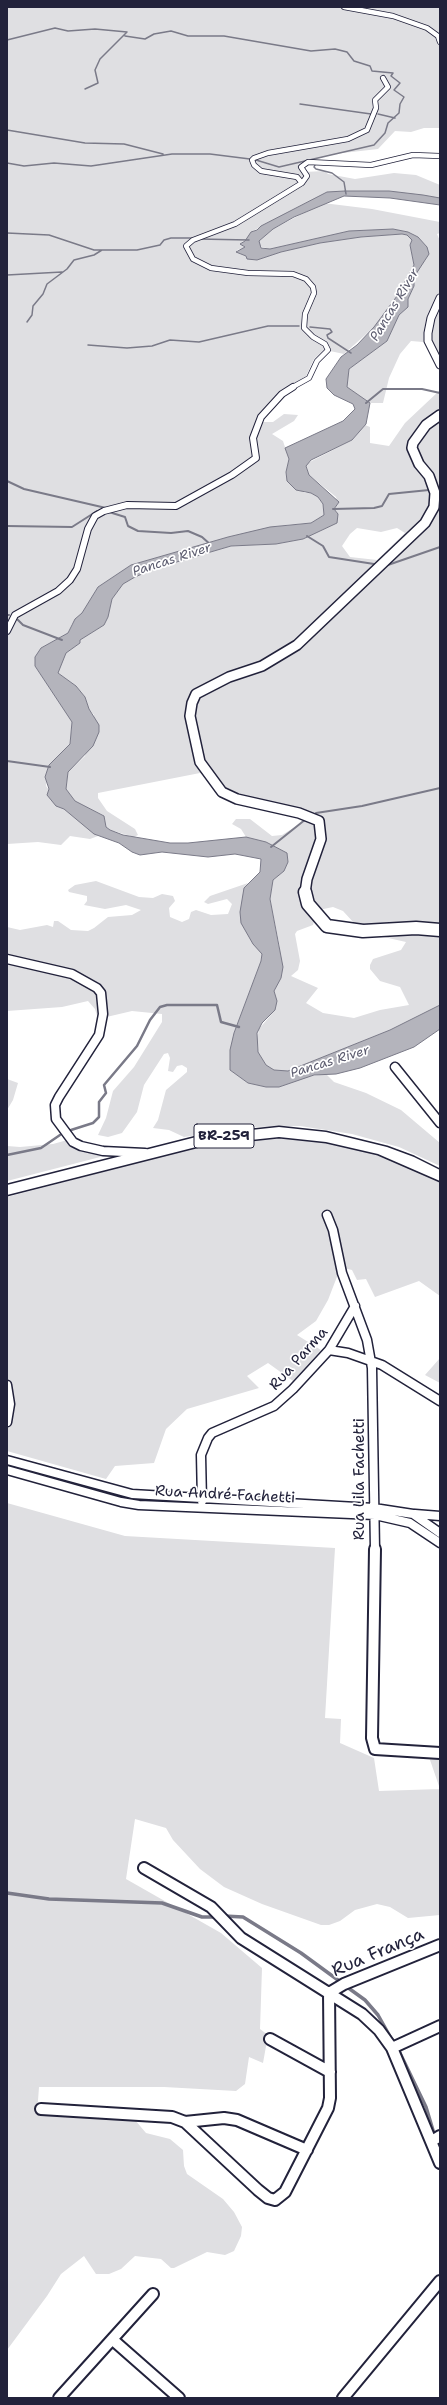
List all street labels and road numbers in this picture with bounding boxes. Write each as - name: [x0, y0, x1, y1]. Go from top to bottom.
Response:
- road number: BR-259: [194, 1124, 254, 1148]
- street label: Rua Parma: [266, 1324, 332, 1394]
- street label: Rua Lila Fachetti: [351, 1418, 369, 1540]
- street label: Rua André Fachetti: [154, 1482, 296, 1508]
- street label: Rua França: [329, 1924, 427, 1982]

